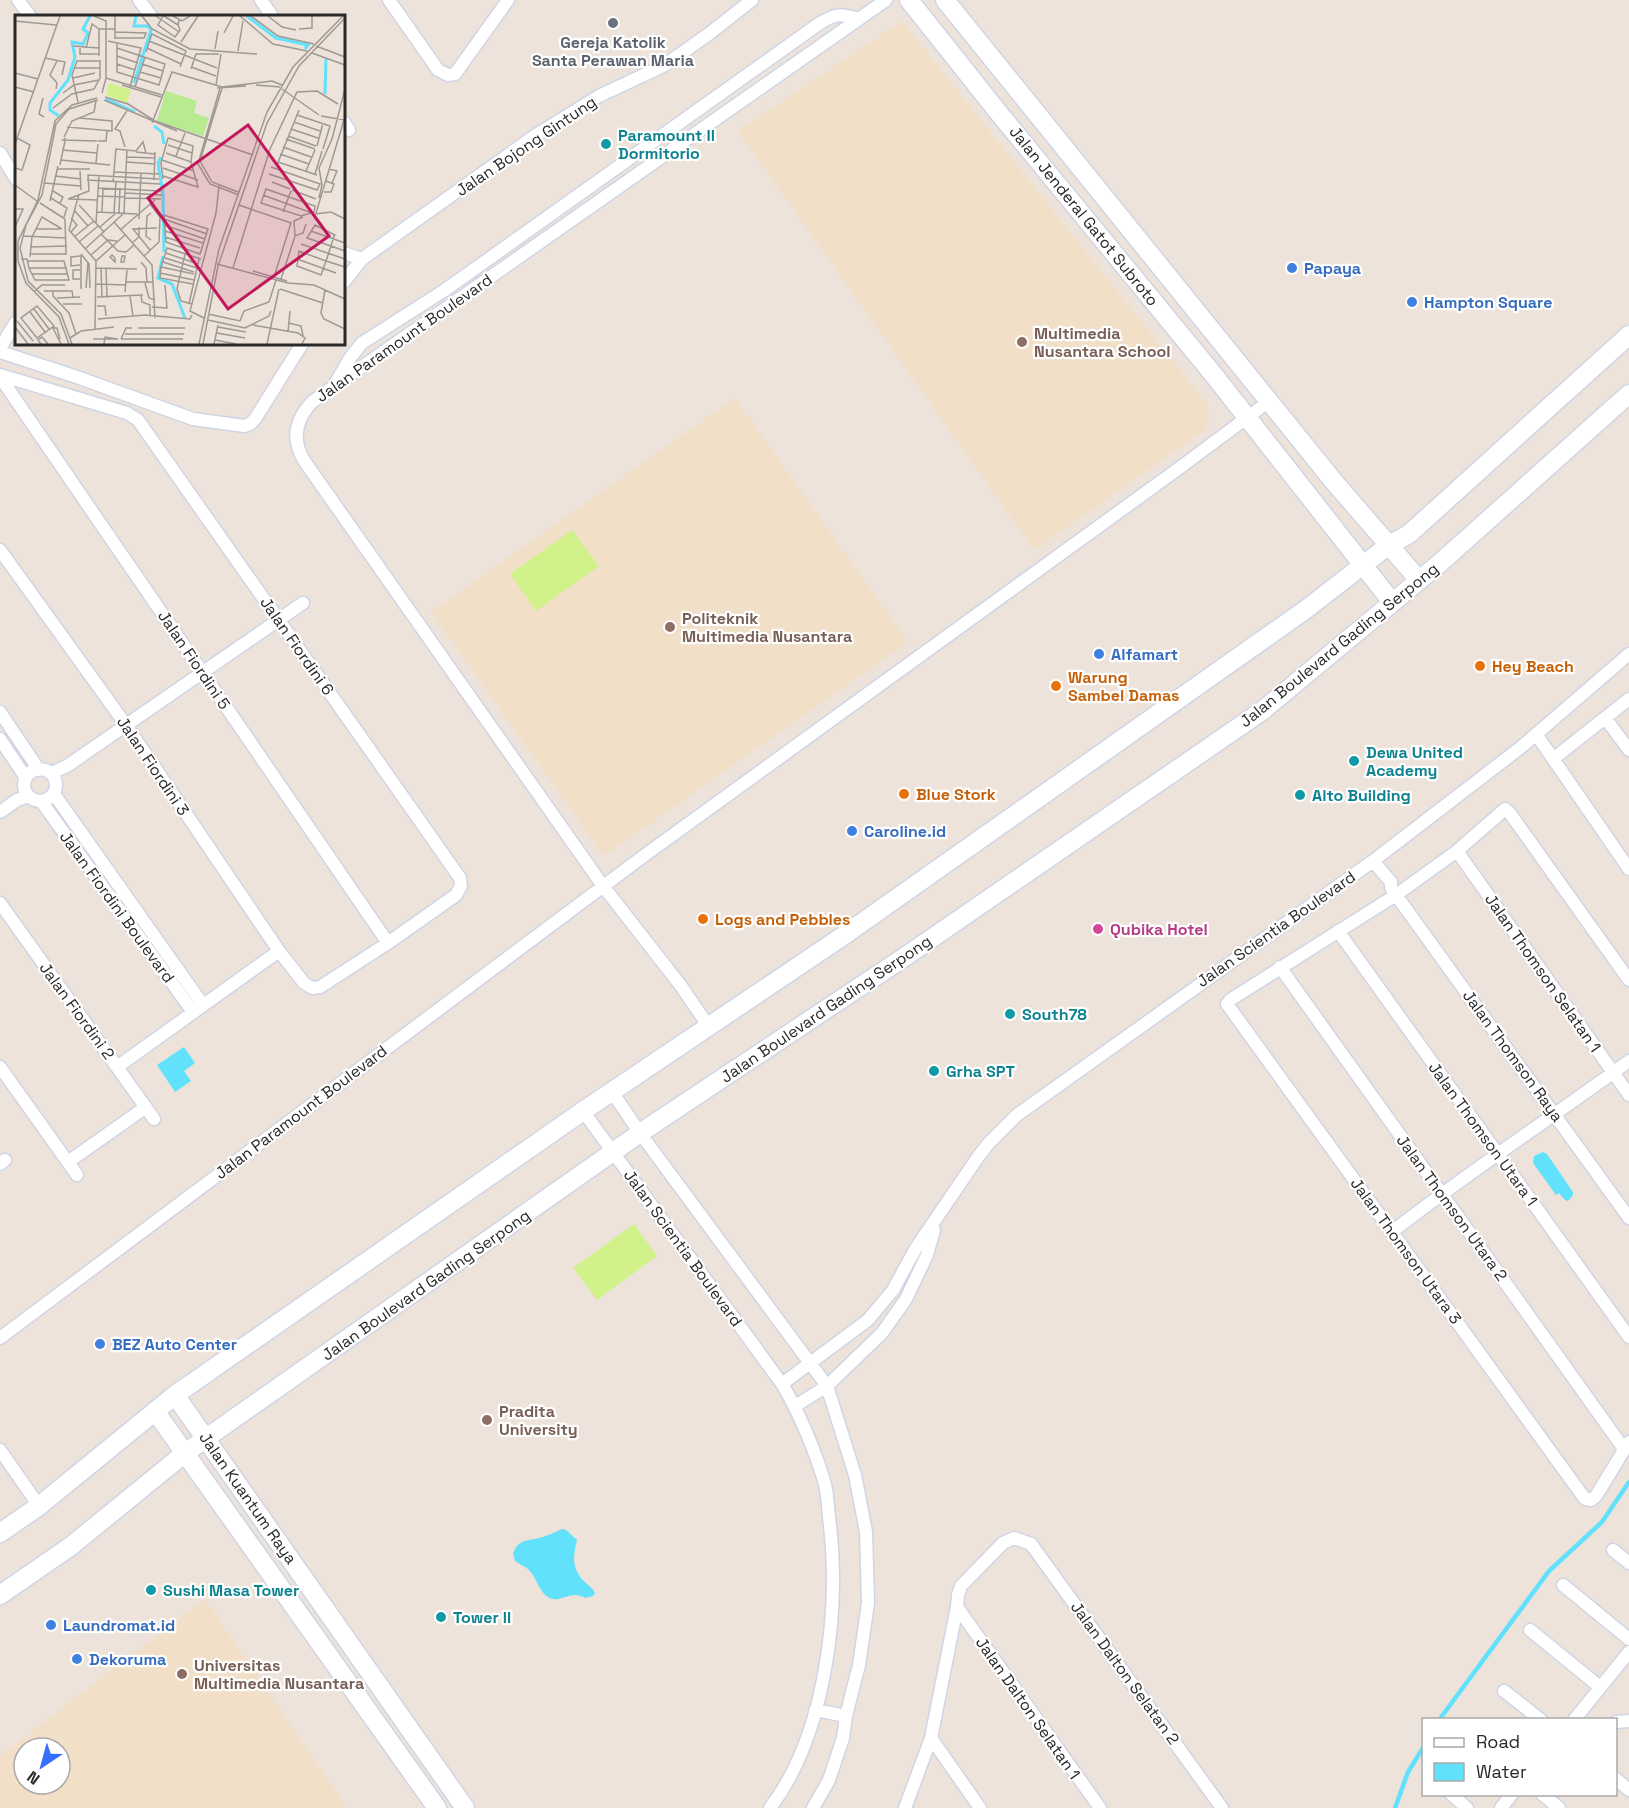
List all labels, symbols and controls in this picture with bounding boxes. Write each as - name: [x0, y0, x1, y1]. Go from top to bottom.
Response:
- inset map: [15, 15, 345, 345]
- marker: Gereja Katolik Santa Perawan Maria: [606, 16, 620, 30]
- place label: Gereja Katolik Santa Perawan Maria: [532, 32, 694, 71]
- street label: Jalan Bojong Gintung: [452, 91, 600, 201]
- street label: Jalan Jenderal Gatot Subroto: [1005, 122, 1163, 310]
- place label: Paramount Il Dormitorio: [618, 125, 715, 164]
- marker: Paramount Il Dormitorio: [599, 137, 613, 151]
- place label: Papaya: [1304, 258, 1361, 279]
- marker: Papaya: [1285, 261, 1299, 275]
- street label: Jalan Paramount Boulevard: [312, 269, 496, 407]
- place label: Hampton Square: [1424, 292, 1552, 313]
- marker: Hampton Square: [1405, 295, 1419, 309]
- place label: Multimedia Nusantara School: [1034, 323, 1171, 362]
- marker: Multimedia Nusantara School: [1015, 335, 1029, 349]
- street label: Jalan Boulevard Gading Serpong: [1235, 558, 1443, 732]
- street label: Jalan Fiordini 6: [255, 593, 339, 699]
- street label: Jalan Fiordini 5: [153, 606, 235, 714]
- place label: Politeknik Multimedia Nusantara: [682, 608, 852, 647]
- marker: Politeknik Multimedia Nusantara: [663, 620, 677, 634]
- place label: Alfamart: [1111, 644, 1178, 665]
- marker: Alfamart: [1092, 647, 1106, 661]
- place label: Hey Beach: [1492, 656, 1574, 677]
- marker: Hey Beach: [1473, 659, 1487, 673]
- place label: Warung Sambel Damas: [1068, 667, 1180, 706]
- marker: Warung Sambel Damas: [1049, 679, 1063, 693]
- street label: Jalan Fiordini 3: [112, 712, 194, 820]
- place label: Dewa United Academy: [1366, 742, 1463, 781]
- marker: Dewa United Academy: [1347, 754, 1361, 768]
- place label: Blue Stork: [916, 784, 996, 805]
- place label: Alto Building: [1312, 785, 1411, 806]
- marker: Blue Stork: [897, 787, 911, 801]
- marker: Alto Building: [1293, 788, 1307, 802]
- place label: Caroline.id: [864, 821, 946, 842]
- marker: Caroline.id: [845, 824, 859, 838]
- street label: Jalan Fiordini Boulevard: [55, 827, 179, 987]
- street label: Jalan Scientia Boulevard: [1192, 866, 1360, 992]
- street label: Jalan Thomson Selatan 1: [1480, 890, 1606, 1056]
- place label: Logs and Pebbles: [715, 909, 851, 930]
- marker: Logs and Pebbles: [696, 912, 710, 926]
- place label: Qubika Hotel: [1110, 919, 1208, 940]
- marker: Qubika Hotel: [1091, 922, 1105, 936]
- street label: Jalan Boulevard Gading Serpong: [717, 930, 935, 1088]
- street label: Jalan Fiordini 2: [35, 958, 119, 1064]
- street label: Jalan Thomson Raya: [1458, 986, 1568, 1126]
- place label: South78: [1022, 1004, 1087, 1025]
- marker: South78: [1003, 1007, 1017, 1021]
- street label: Jalan Paramount Boulevard: [211, 1040, 391, 1184]
- street label: Jalan Thomson Utara 1: [1424, 1058, 1542, 1210]
- place label: Grha SPT: [946, 1061, 1015, 1082]
- marker: Grha SPT: [927, 1064, 941, 1078]
- street label: Jalan Thomson Utara 2: [1392, 1131, 1512, 1285]
- street label: Jalan Scientia Boulevard: [619, 1165, 747, 1331]
- street label: Jalan Thomson Utara 3: [1346, 1174, 1466, 1328]
- street label: Jalan Boulevard Gading Serpong: [318, 1205, 534, 1365]
- place label: BEZ Auto Center: [112, 1334, 237, 1355]
- marker: BEZ Auto Center: [93, 1337, 107, 1351]
- place label: Pradita University: [499, 1401, 578, 1440]
- marker: Pradita University: [480, 1413, 494, 1427]
- street label: Jalan Kuantum Raya: [194, 1428, 302, 1568]
- place label: Sushi Masa Tower: [163, 1580, 299, 1601]
- marker: Sushi Masa Tower: [144, 1583, 158, 1597]
- street label: Jalan Dalton Selatan 2: [1066, 1597, 1184, 1749]
- place label: Tower II: [453, 1607, 511, 1628]
- marker: Tower II: [434, 1610, 448, 1624]
- place label: Laundromat.id: [63, 1615, 175, 1636]
- marker: Laundromat.id: [44, 1618, 58, 1632]
- street label: Jalan Dalton Selatan 1: [971, 1633, 1085, 1783]
- place label: Dekoruma: [89, 1649, 166, 1670]
- marker: Dekoruma: [70, 1652, 84, 1666]
- place label: Universitas Multimedia Nusantara: [194, 1655, 364, 1694]
- marker: Universitas Multimedia Nusantara: [175, 1667, 189, 1681]
- legend: [1422, 1718, 1617, 1796]
- text: Road: [1476, 1730, 1520, 1753]
- north arrow: [12, 1736, 72, 1796]
- text: Water: [1476, 1760, 1527, 1783]
- text: N: [23, 1766, 44, 1789]

